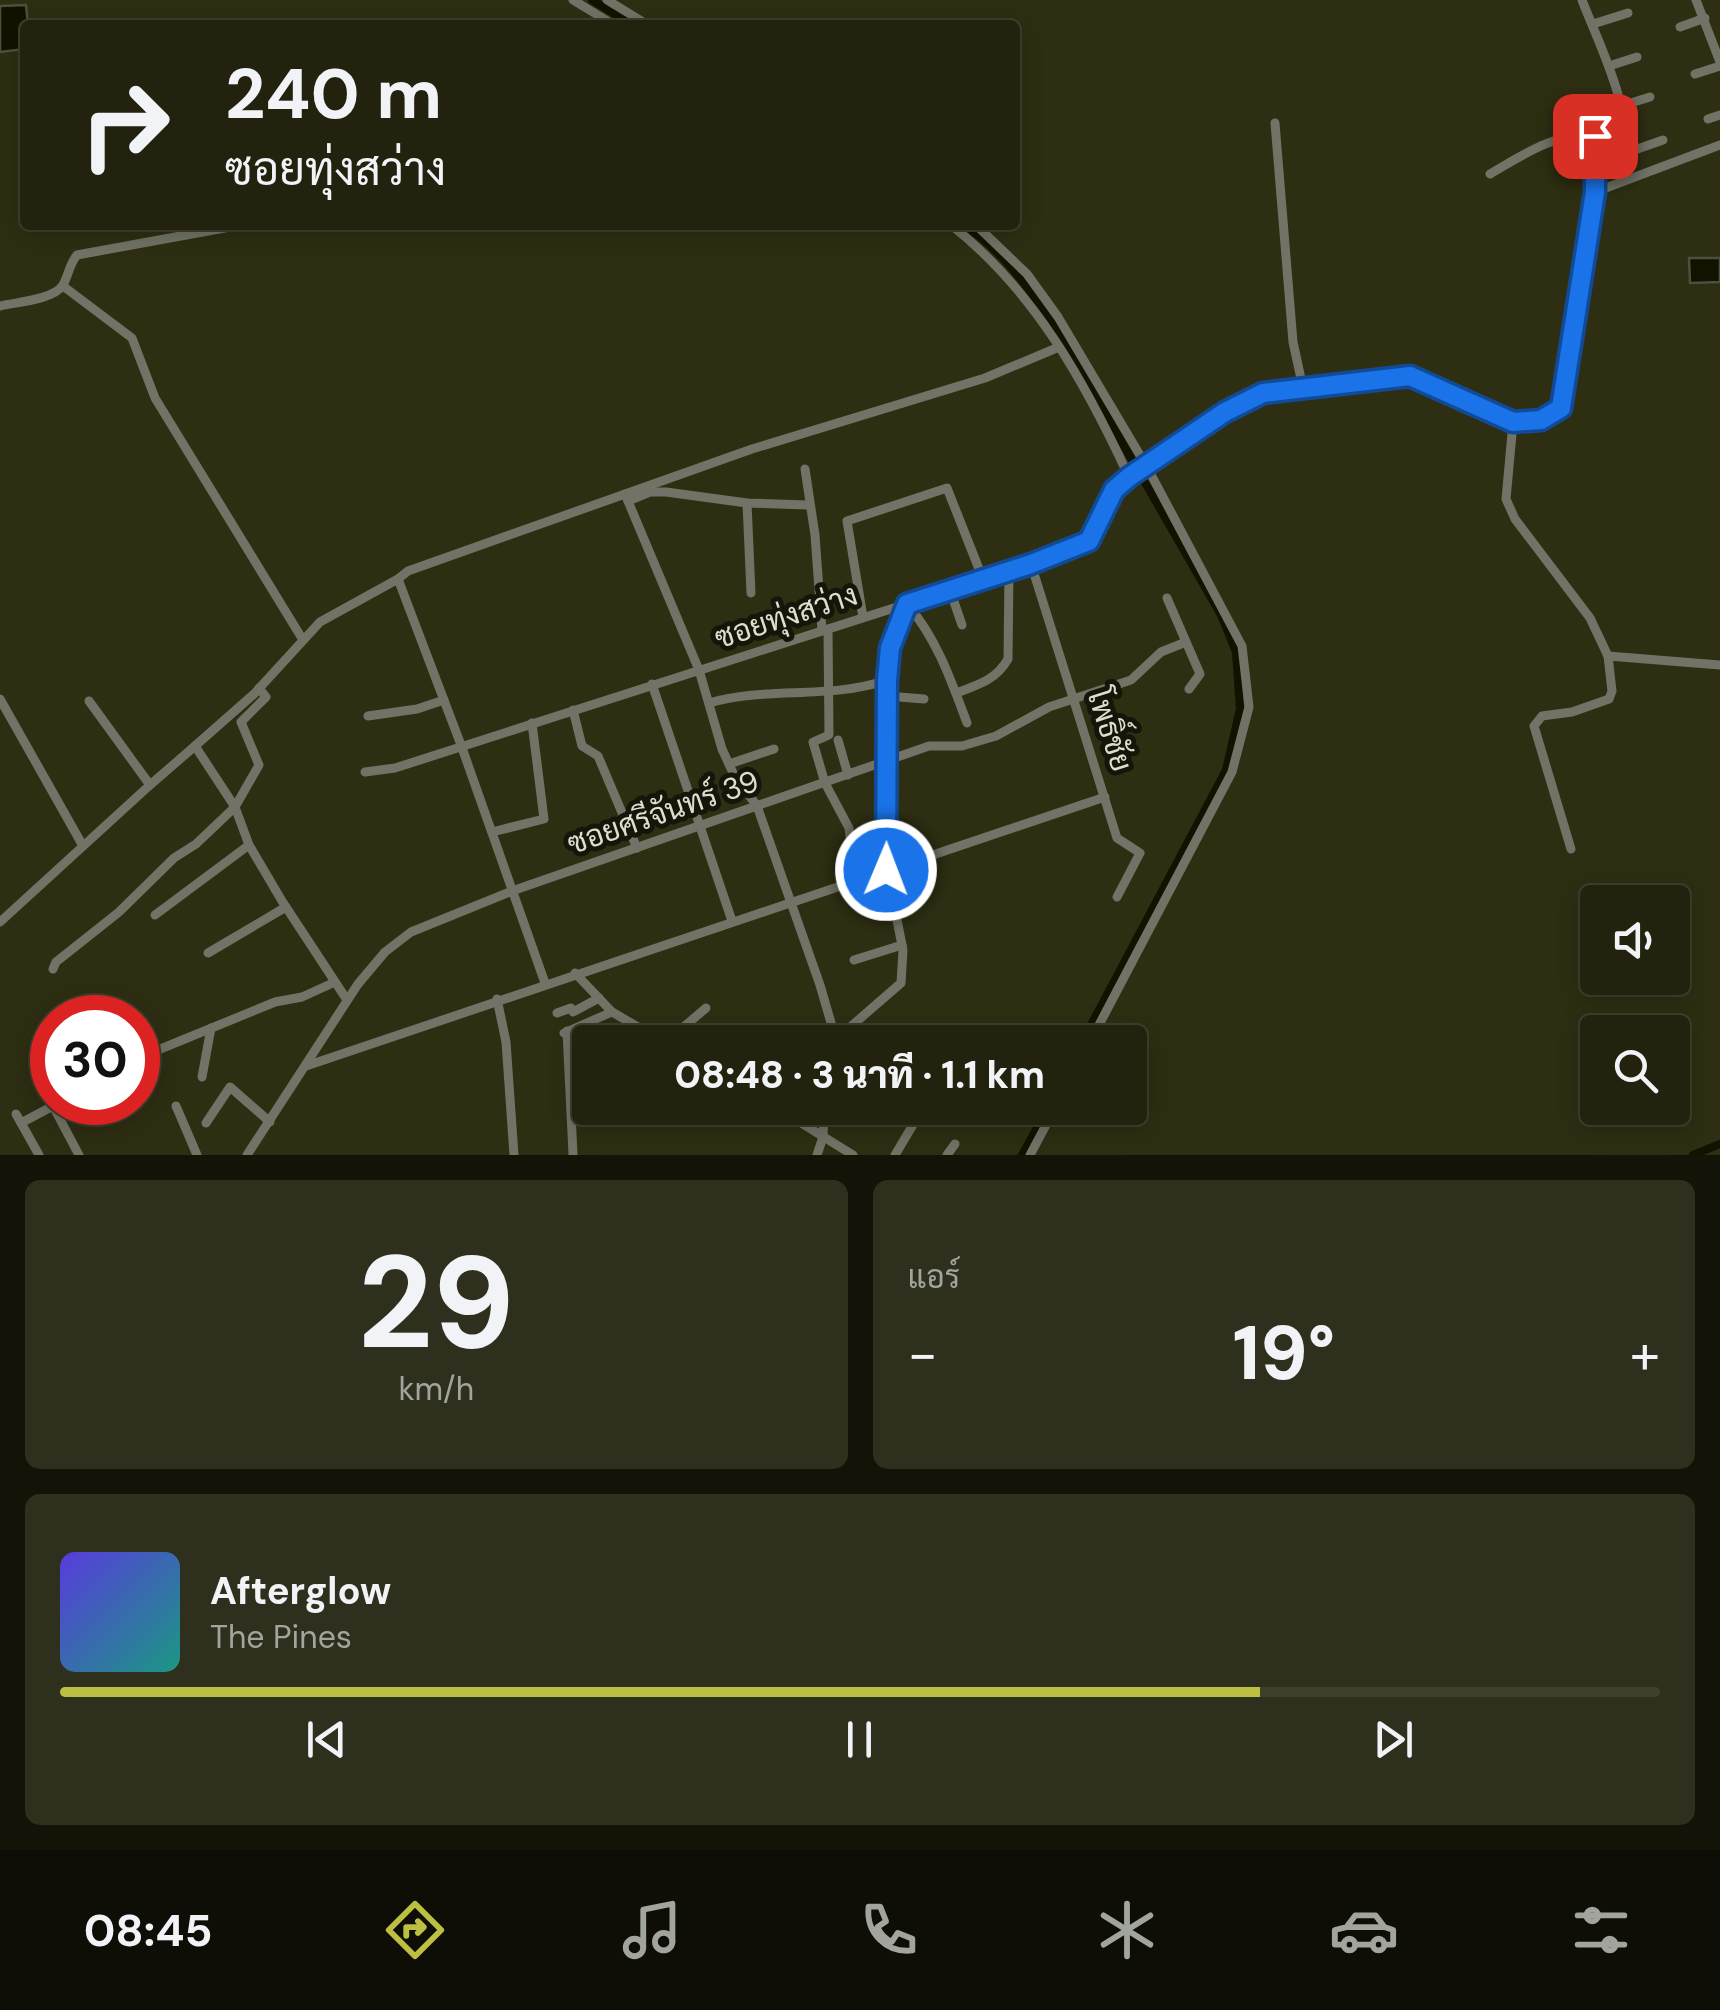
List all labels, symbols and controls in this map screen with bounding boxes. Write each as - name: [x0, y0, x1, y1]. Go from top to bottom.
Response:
- text: 240 m: [225, 49, 442, 140]
- icon: right: [60, 60, 190, 190]
- pin: [1553, 94, 1638, 179]
- icon: arrive: [1568, 109, 1623, 164]
- text: ซอยทุ่งสว่าง: [225, 140, 446, 199]
- street label: ซอยทุ่งสว่าง: [710, 575, 863, 659]
- street label: โพธิ์ชัย: [1078, 680, 1148, 776]
- street label: ซอยศรีจันทร์ 39: [562, 761, 764, 863]
- position arrow: [834, 818, 938, 922]
- map controls: [1580, 885, 1690, 1125]
- button: sound: [1580, 885, 1690, 995]
- speed limit sign: 30: [30, 995, 160, 1125]
- button: search: [1580, 1015, 1690, 1125]
- text: 08:48 · 3 นาที · 1.1 km: [674, 1050, 1045, 1100]
- text: 29: [358, 1218, 515, 1387]
- text: แอร์: [908, 1256, 960, 1298]
- text: 19°: [1232, 1305, 1335, 1402]
- text: −: [908, 1318, 938, 1390]
- text: +: [1630, 1318, 1660, 1390]
- text: km/h: [398, 1368, 474, 1410]
- text: Afterglow: [210, 1566, 391, 1616]
- text: The Pines: [210, 1616, 352, 1658]
- icon: previous: [299, 1712, 354, 1767]
- icon: pause: [832, 1712, 887, 1767]
- icon: next: [1366, 1712, 1421, 1767]
- icon: directions: [380, 1895, 450, 1965]
- icon: music: [617, 1895, 687, 1965]
- icon: phone: [854, 1895, 924, 1965]
- icon: climate: [1092, 1895, 1162, 1965]
- icon: car: [1329, 1895, 1399, 1965]
- icon: filters: [1566, 1895, 1636, 1965]
- text: 08:45: [84, 1901, 212, 1960]

